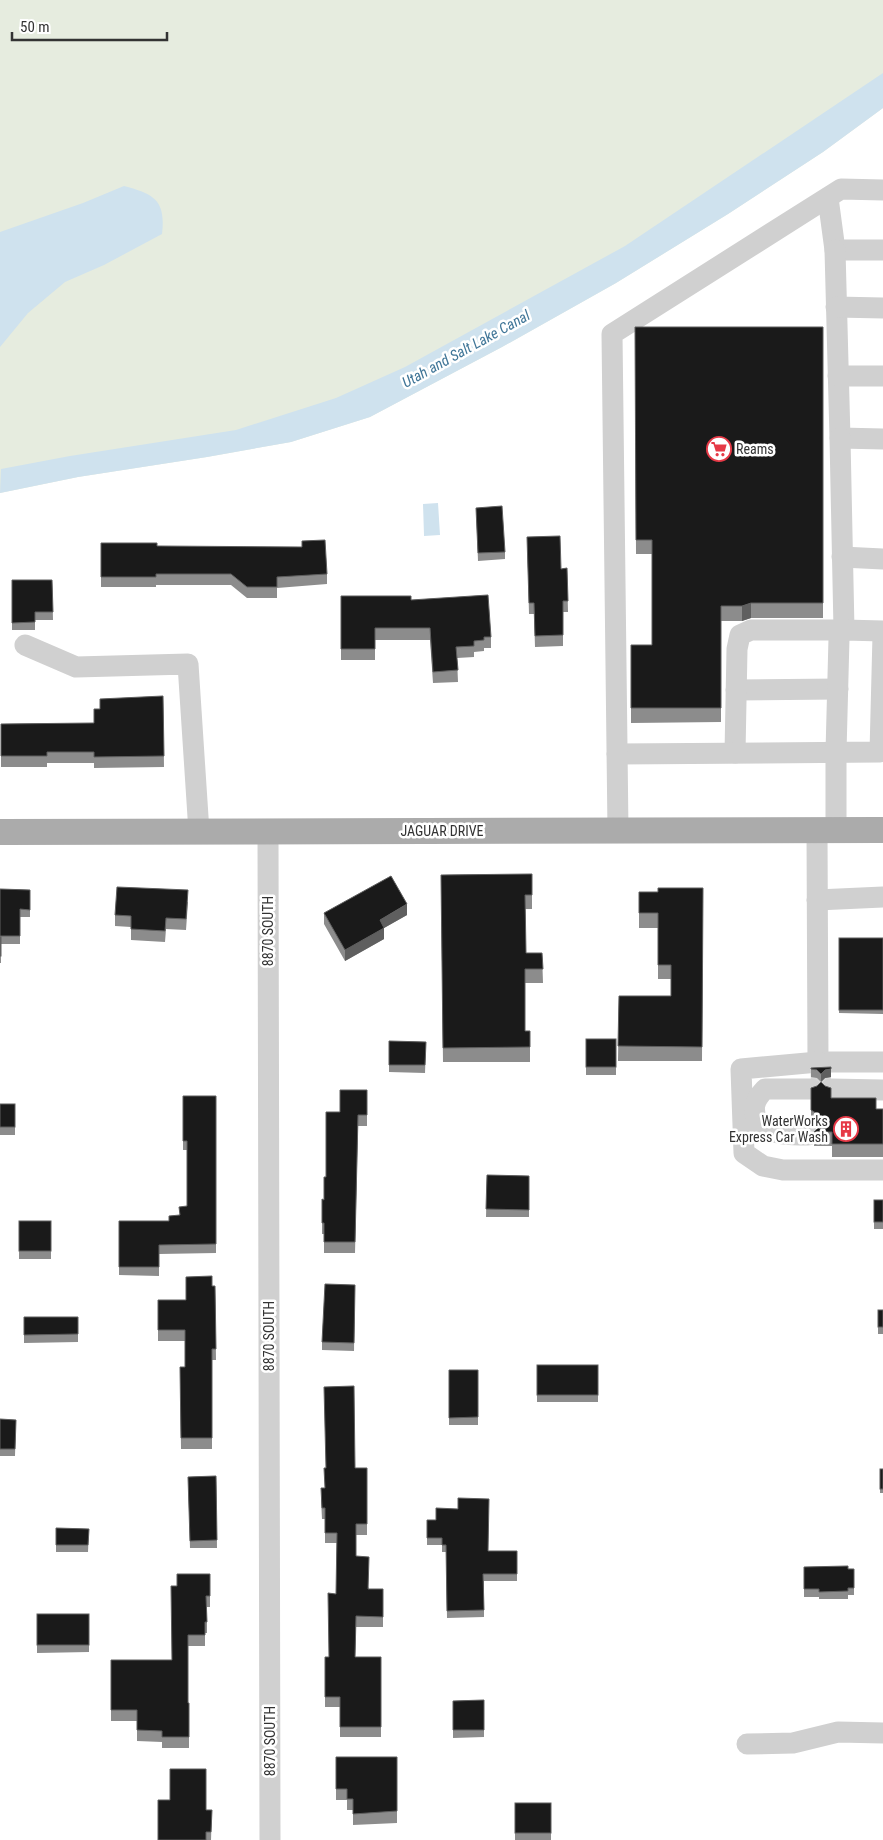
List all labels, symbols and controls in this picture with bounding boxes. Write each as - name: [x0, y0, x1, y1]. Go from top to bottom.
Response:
- scale bar: [12, 10, 168, 42]
- text: 50 m: [20, 18, 50, 36]
- water label: Utah and Salt Lake Canal: [399, 306, 534, 392]
- supermarket icon: Reams: [706, 436, 732, 462]
- place label: Reams: [736, 441, 774, 457]
- street label: JAGUAR DRIVE: [400, 823, 484, 839]
- street label: 8870 SOUTH: [260, 896, 276, 966]
- place label: WaterWorks Express Car Wash: [729, 1113, 828, 1145]
- building icon: WaterWorks Express Car Wash: [833, 1116, 859, 1142]
- street label: 8870 SOUTH: [261, 1301, 277, 1371]
- street label: 8870 SOUTH: [262, 1706, 278, 1776]

